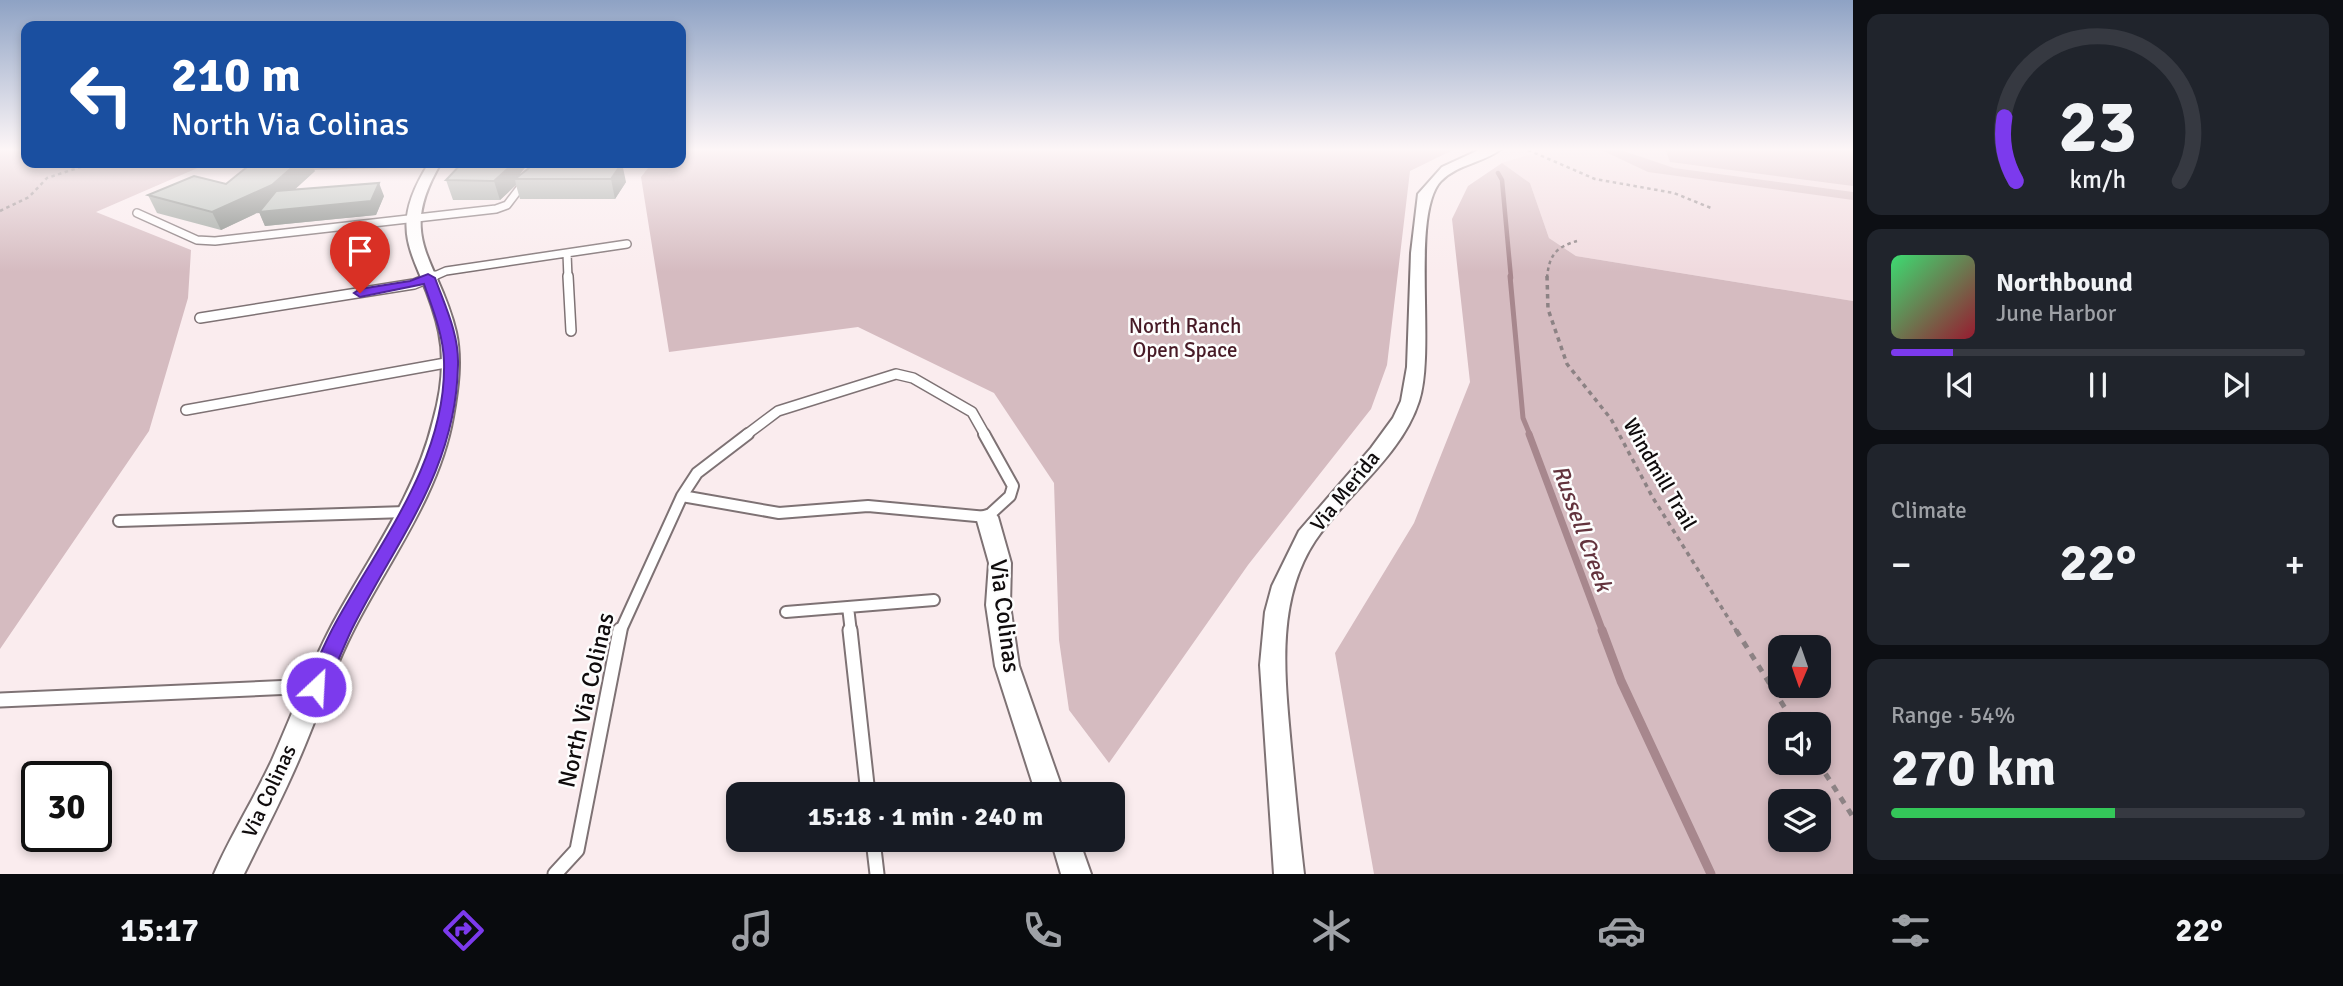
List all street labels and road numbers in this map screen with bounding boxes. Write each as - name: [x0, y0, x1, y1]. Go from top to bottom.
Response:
- street label: Windmill Trail: [1618, 413, 1702, 535]
- street label: Via Merida: [1305, 445, 1385, 537]
- street label: Via Colinas: [983, 558, 1027, 674]
- street label: North Via Colinas: [551, 610, 621, 790]
- street label: Via Colinas: [236, 740, 302, 842]

